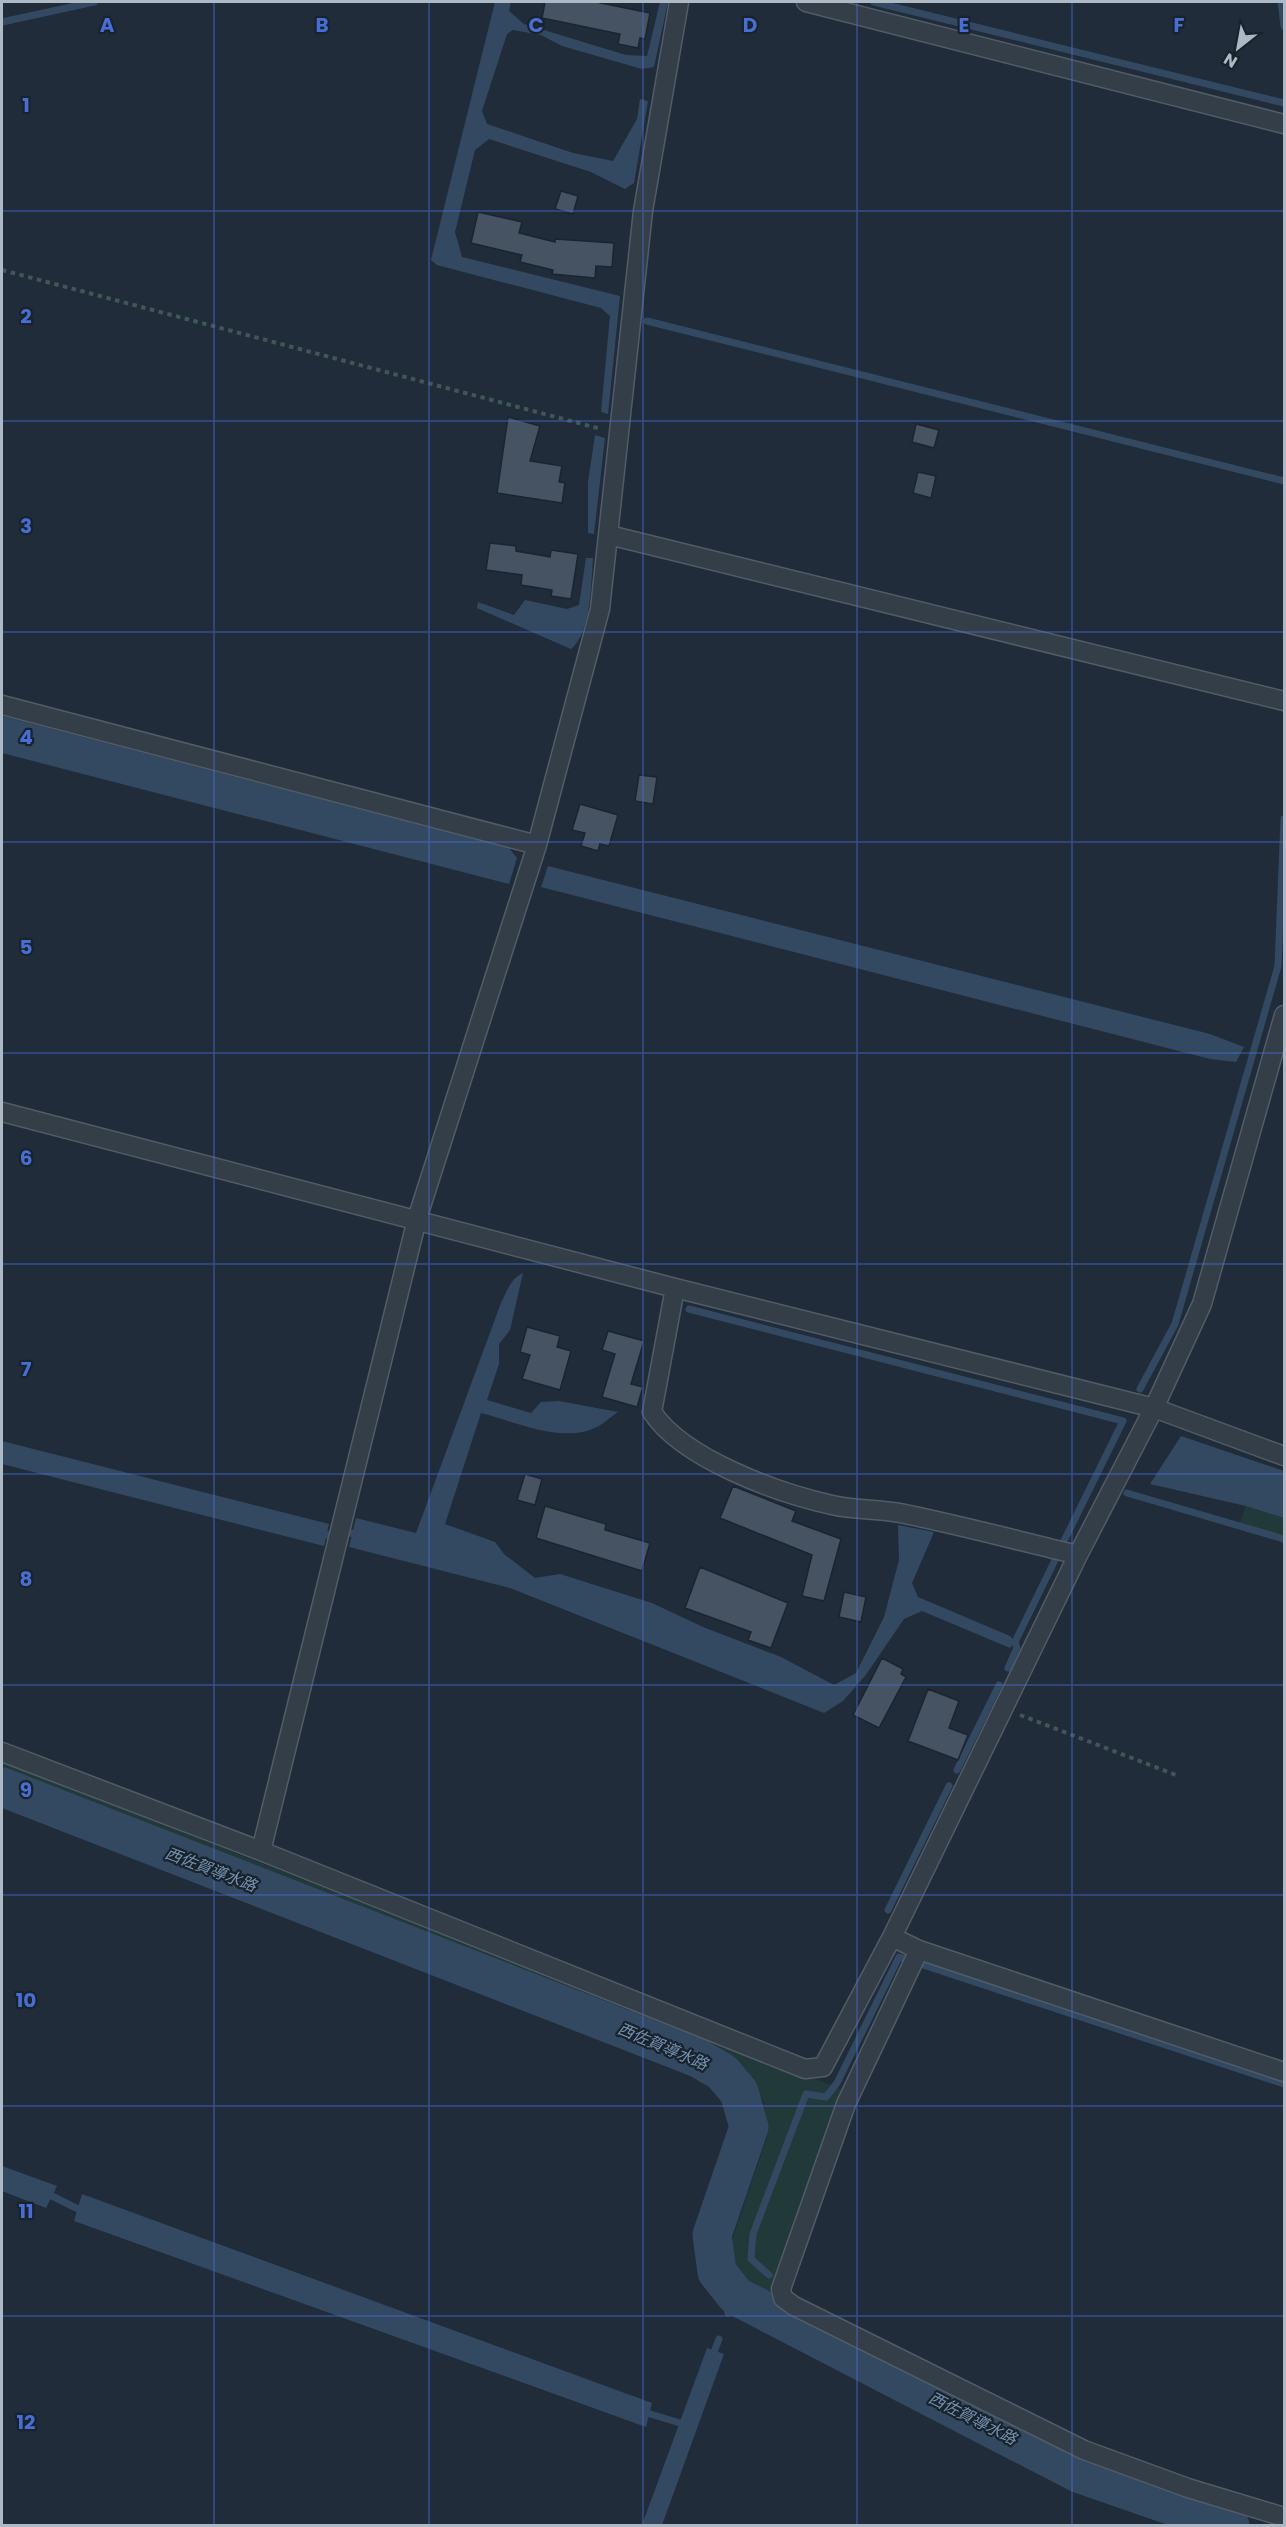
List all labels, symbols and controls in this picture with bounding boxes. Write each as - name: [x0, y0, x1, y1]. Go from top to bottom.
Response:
- text: A: [100, 11, 115, 39]
- text: B: [315, 11, 329, 39]
- text: C: [528, 11, 544, 39]
- text: D: [743, 11, 757, 39]
- text: E: [959, 11, 969, 39]
- text: F: [1174, 11, 1185, 39]
- north arrow: [1208, 18, 1268, 78]
- text: N: [1219, 47, 1242, 73]
- text: 1: [22, 91, 30, 119]
- text: 2: [20, 302, 32, 330]
- text: 3: [20, 512, 32, 540]
- text: 4: [19, 723, 33, 751]
- text: 5: [20, 933, 33, 961]
- text: 6: [20, 1144, 32, 1172]
- text: 7: [21, 1355, 32, 1383]
- text: 8: [20, 1565, 32, 1593]
- text: 9: [20, 1776, 32, 1804]
- water label: 西佐賀導水路: [162, 1842, 262, 1898]
- text: 10: [16, 1986, 36, 2014]
- water label: 西佐賀導水路: [614, 2017, 713, 2077]
- text: 11: [18, 2197, 34, 2225]
- water label: 西佐賀導水路: [925, 2386, 1023, 2451]
- text: 12: [17, 2408, 35, 2436]

